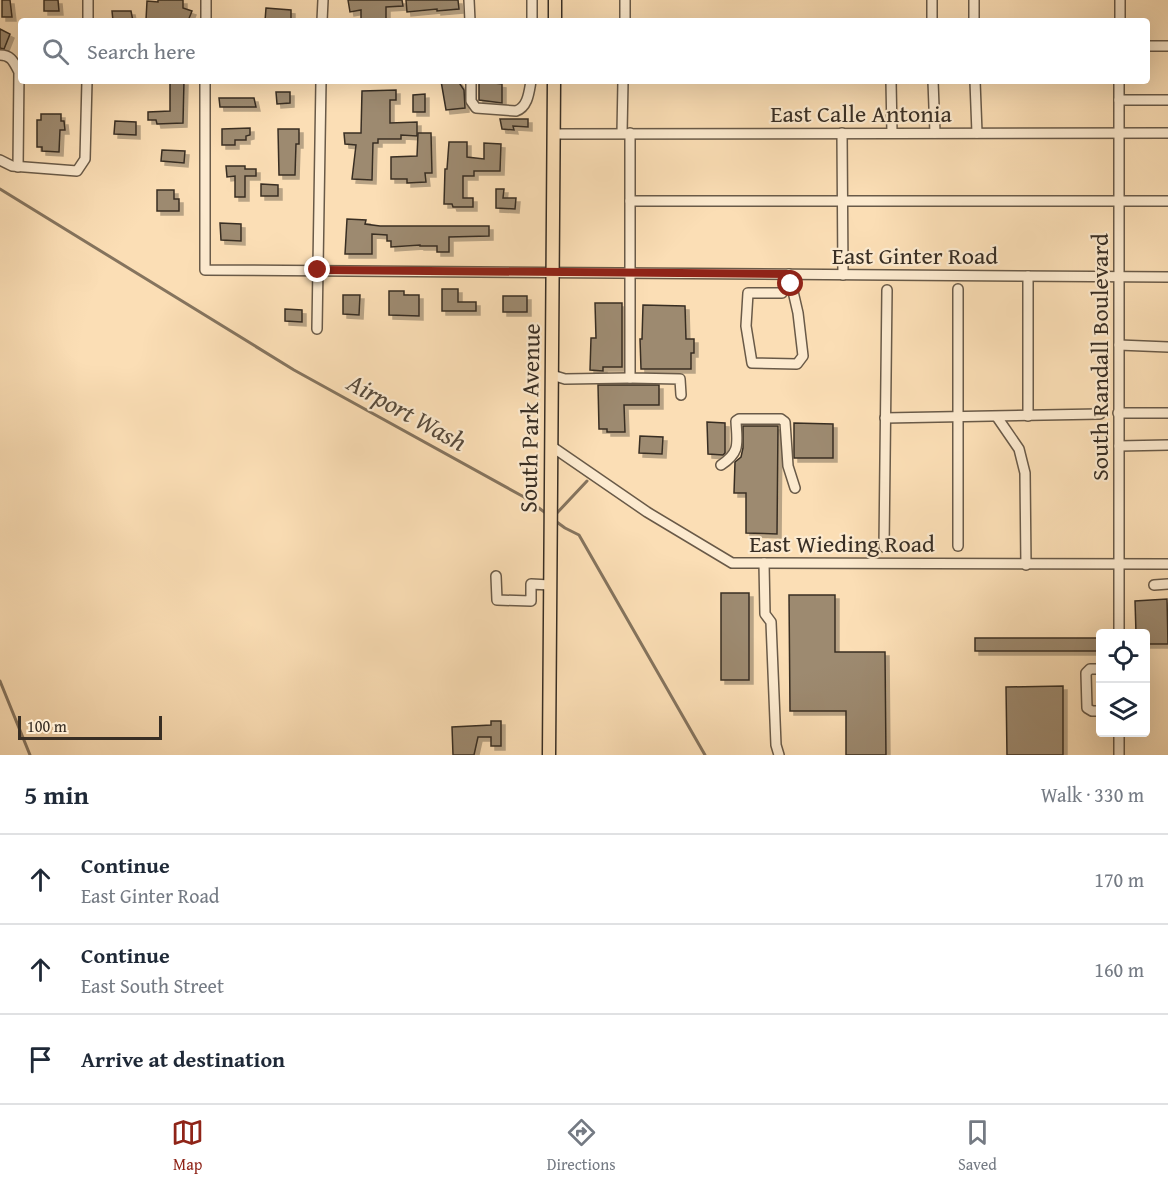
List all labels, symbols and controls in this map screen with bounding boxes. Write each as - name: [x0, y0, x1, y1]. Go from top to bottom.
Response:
- search box: [18, 18, 1150, 84]
- icon: search: [39, 35, 72, 68]
- text: Search here: [87, 35, 196, 67]
- street label: East Calle Antonia: [770, 96, 952, 131]
- street label: South Randall Boulevard: [1082, 233, 1117, 481]
- street label: East Ginter Road: [832, 238, 998, 273]
- route end: [304, 256, 330, 282]
- route start: [777, 270, 803, 296]
- street label: South Park Avenue: [510, 323, 549, 513]
- water label: Airport Wash: [339, 362, 474, 461]
- street label: East Wieding Road: [749, 526, 935, 561]
- map controls: [1096, 629, 1150, 737]
- button: locate: [1096, 629, 1150, 683]
- button: layers: [1096, 683, 1150, 737]
- scale bar: [18, 713, 162, 740]
- text: 100 m: [27, 714, 67, 738]
- text: 5 min: [24, 775, 89, 814]
- text: Walk · 330 m: [1041, 780, 1144, 809]
- text: Continue: [81, 849, 170, 881]
- icon: ahead: [24, 863, 57, 896]
- text: 170 m: [1094, 865, 1144, 894]
- text: East Ginter Road: [81, 881, 220, 910]
- text: Continue: [81, 939, 170, 971]
- icon: ahead: [24, 953, 57, 986]
- text: 160 m: [1094, 955, 1144, 984]
- text: East South Street: [81, 971, 224, 1000]
- icon: arrive: [24, 1043, 57, 1076]
- text: Arrive at destination: [81, 1043, 285, 1075]
- tab: Map: [171, 1116, 204, 1176]
- tab: Directions: [547, 1116, 616, 1176]
- tab: Saved: [958, 1116, 997, 1176]

